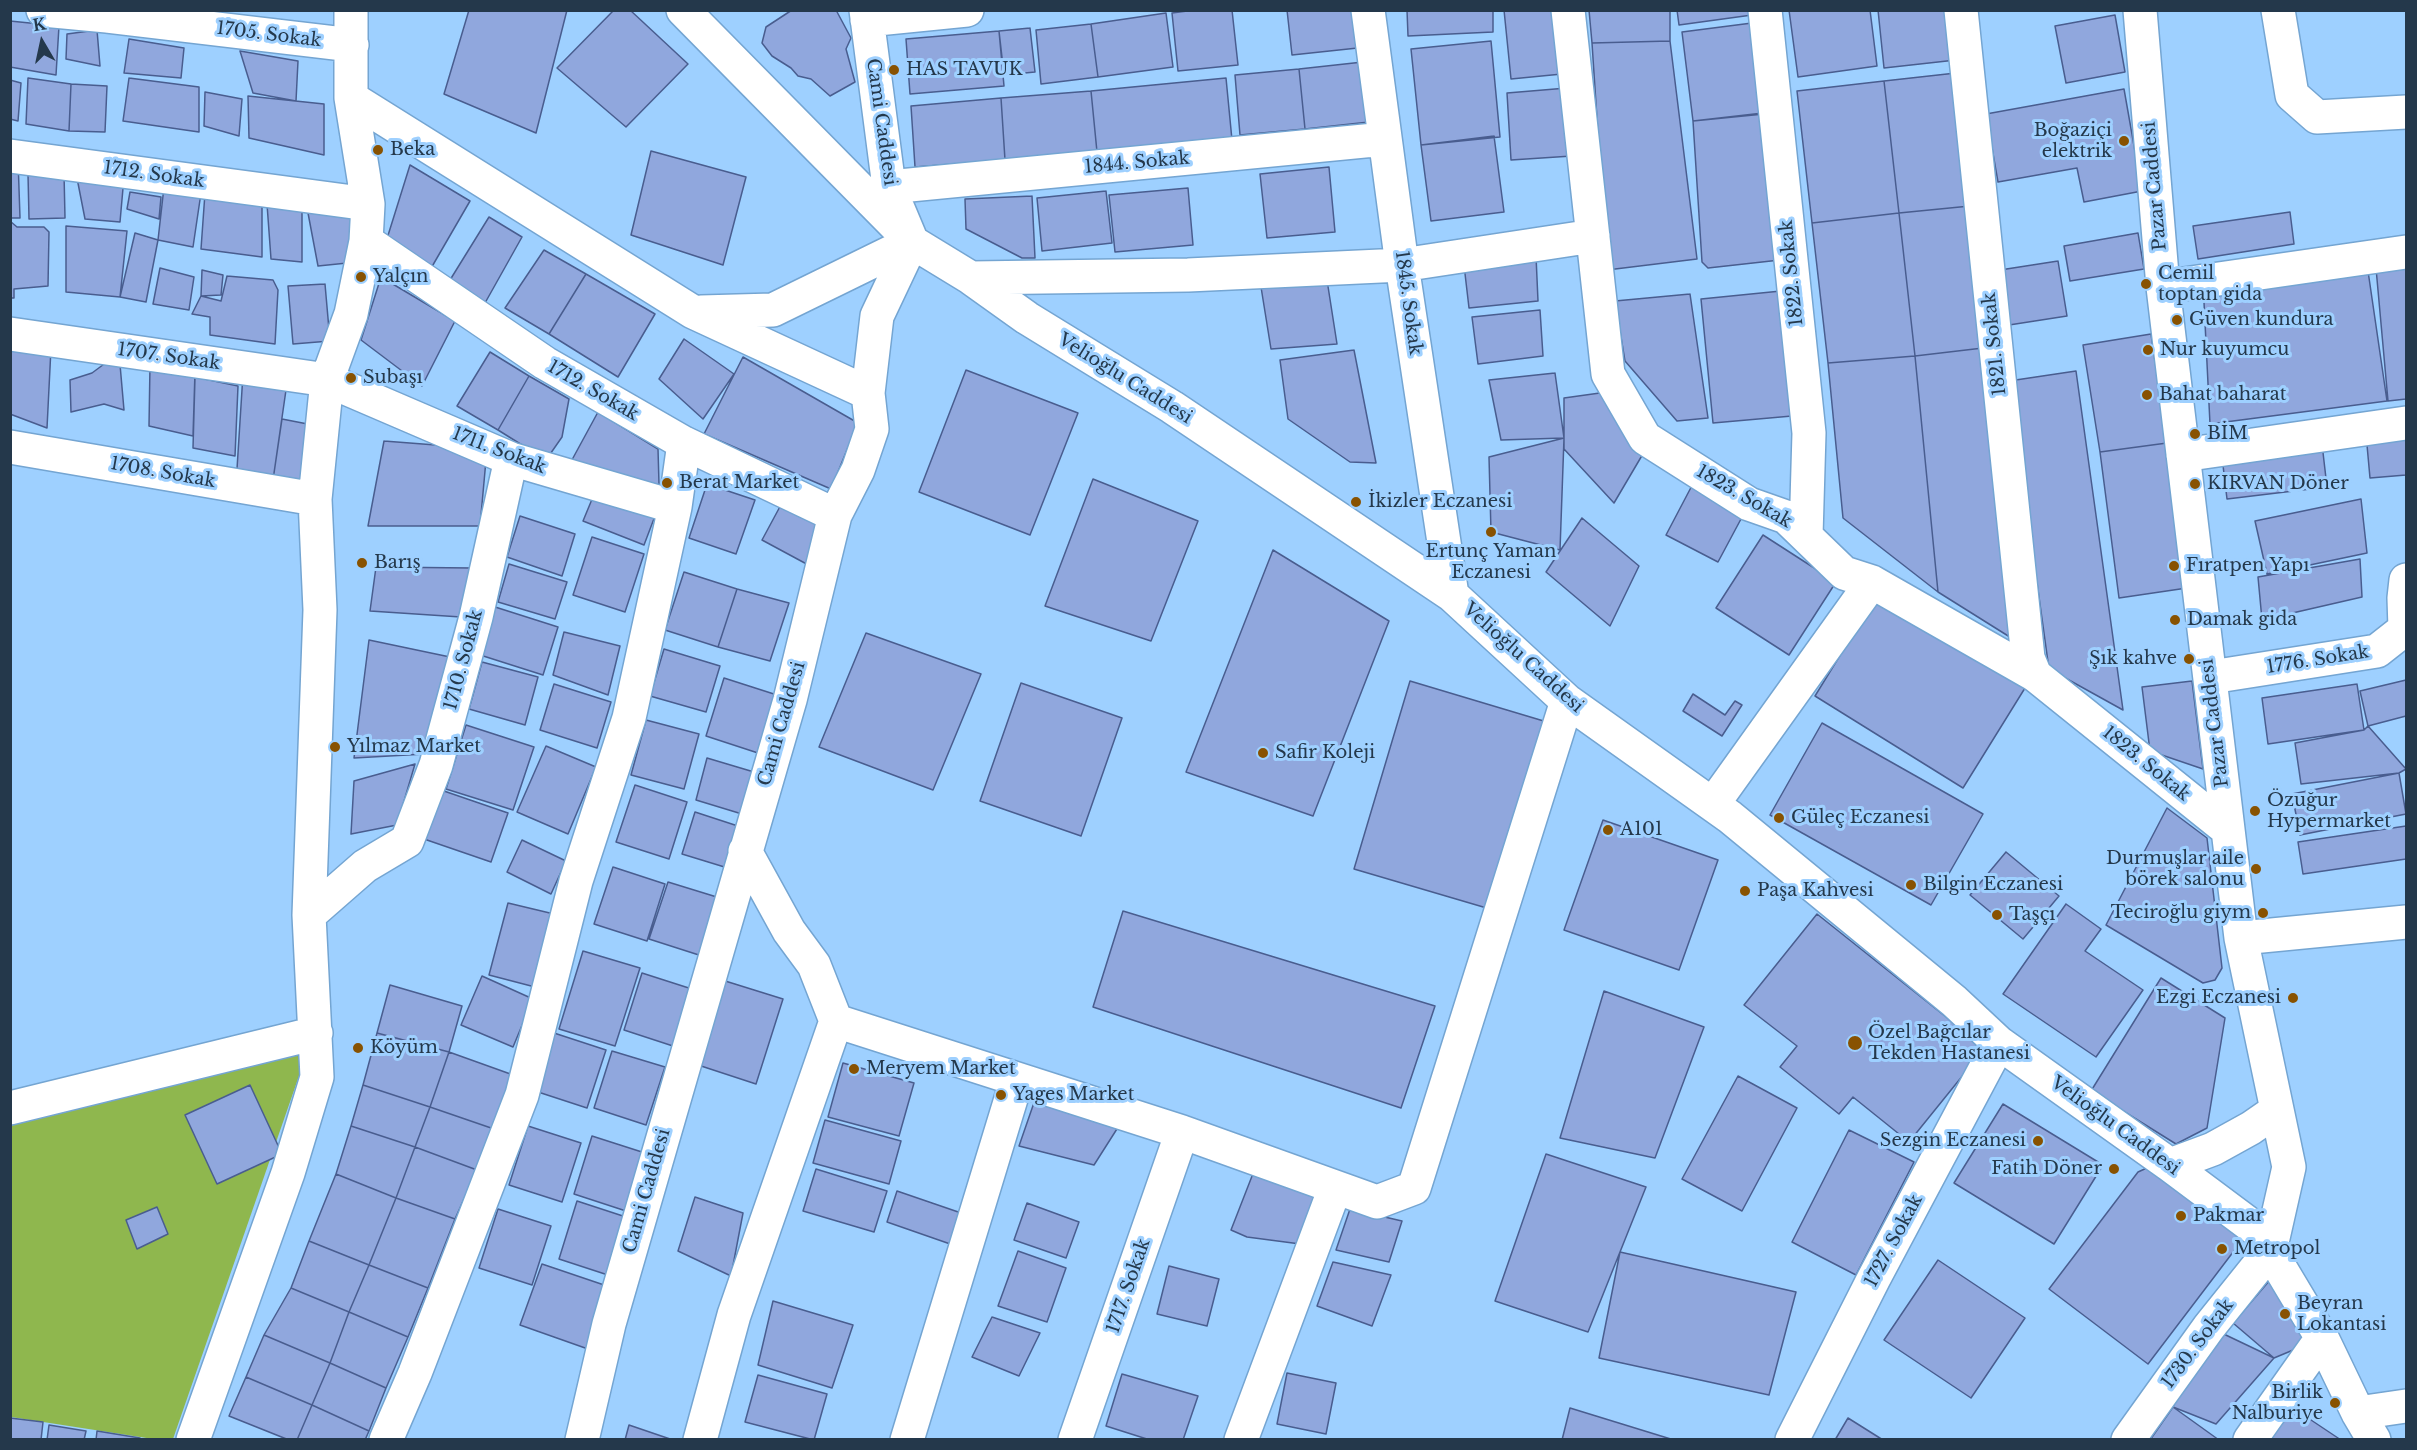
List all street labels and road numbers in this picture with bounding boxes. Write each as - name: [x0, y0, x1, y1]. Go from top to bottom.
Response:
- street label: 1705. Sokak: [215, 18, 323, 52]
- street label: Cami Caddesi: [861, 57, 901, 187]
- street label: Pazar Caddesi: [2139, 121, 2171, 251]
- street label: 1844. Sokak: [1084, 148, 1190, 178]
- street label: 1712. Sokak: [102, 157, 206, 193]
- street label: 1822. Sokak: [1776, 219, 1808, 327]
- street label: 1845. Sokak: [1390, 250, 1426, 356]
- street label: 1821. Sokak: [1979, 291, 2011, 397]
- street label: Velioğlu Caddesi: [1054, 329, 1196, 429]
- street label: 1707. Sokak: [116, 339, 222, 375]
- street label: 1712. Sokak: [544, 356, 642, 426]
- street label: 1711. Sokak: [449, 423, 549, 479]
- street label: 1708. Sokak: [109, 453, 217, 493]
- street label: 1823. Sokak: [1692, 461, 1796, 533]
- street label: Velioğlu Caddesi: [1459, 598, 1587, 718]
- street label: 1710. Sokak: [440, 607, 488, 713]
- street label: 1776. Sokak: [2265, 641, 2371, 679]
- street label: Pazar Caddesi: [2196, 658, 2234, 788]
- street label: Cami Caddesi: [754, 659, 810, 789]
- street label: 1823. Sokak: [2098, 722, 2194, 806]
- street label: Velioğlu Caddesi: [2046, 1072, 2184, 1180]
- street label: Cami Caddesi: [619, 1126, 675, 1256]
- street label: 1727. Sokak: [1861, 1191, 1927, 1291]
- street label: 1717. Sokak: [1103, 1236, 1155, 1336]
- street label: 1730. Sokak: [2157, 1295, 2239, 1393]

